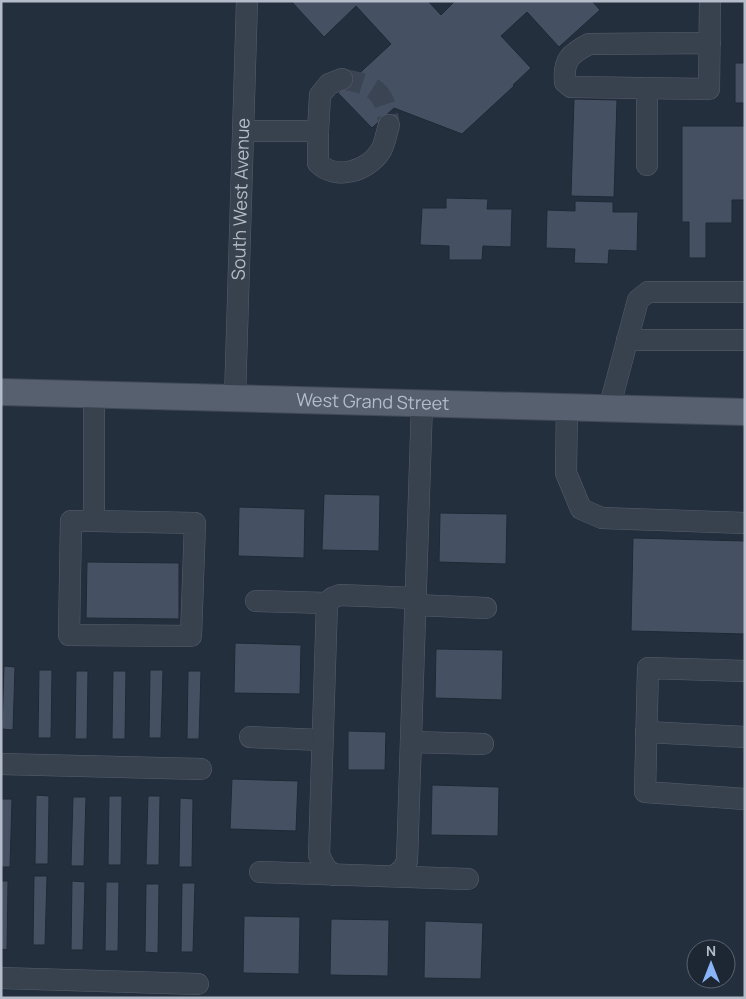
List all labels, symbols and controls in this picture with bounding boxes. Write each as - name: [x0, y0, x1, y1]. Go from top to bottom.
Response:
- street label: South West Avenue: [226, 118, 254, 281]
- street label: West Grand Street: [296, 387, 450, 415]
- north arrow: [686, 939, 736, 989]
- text: N: [706, 941, 716, 960]

